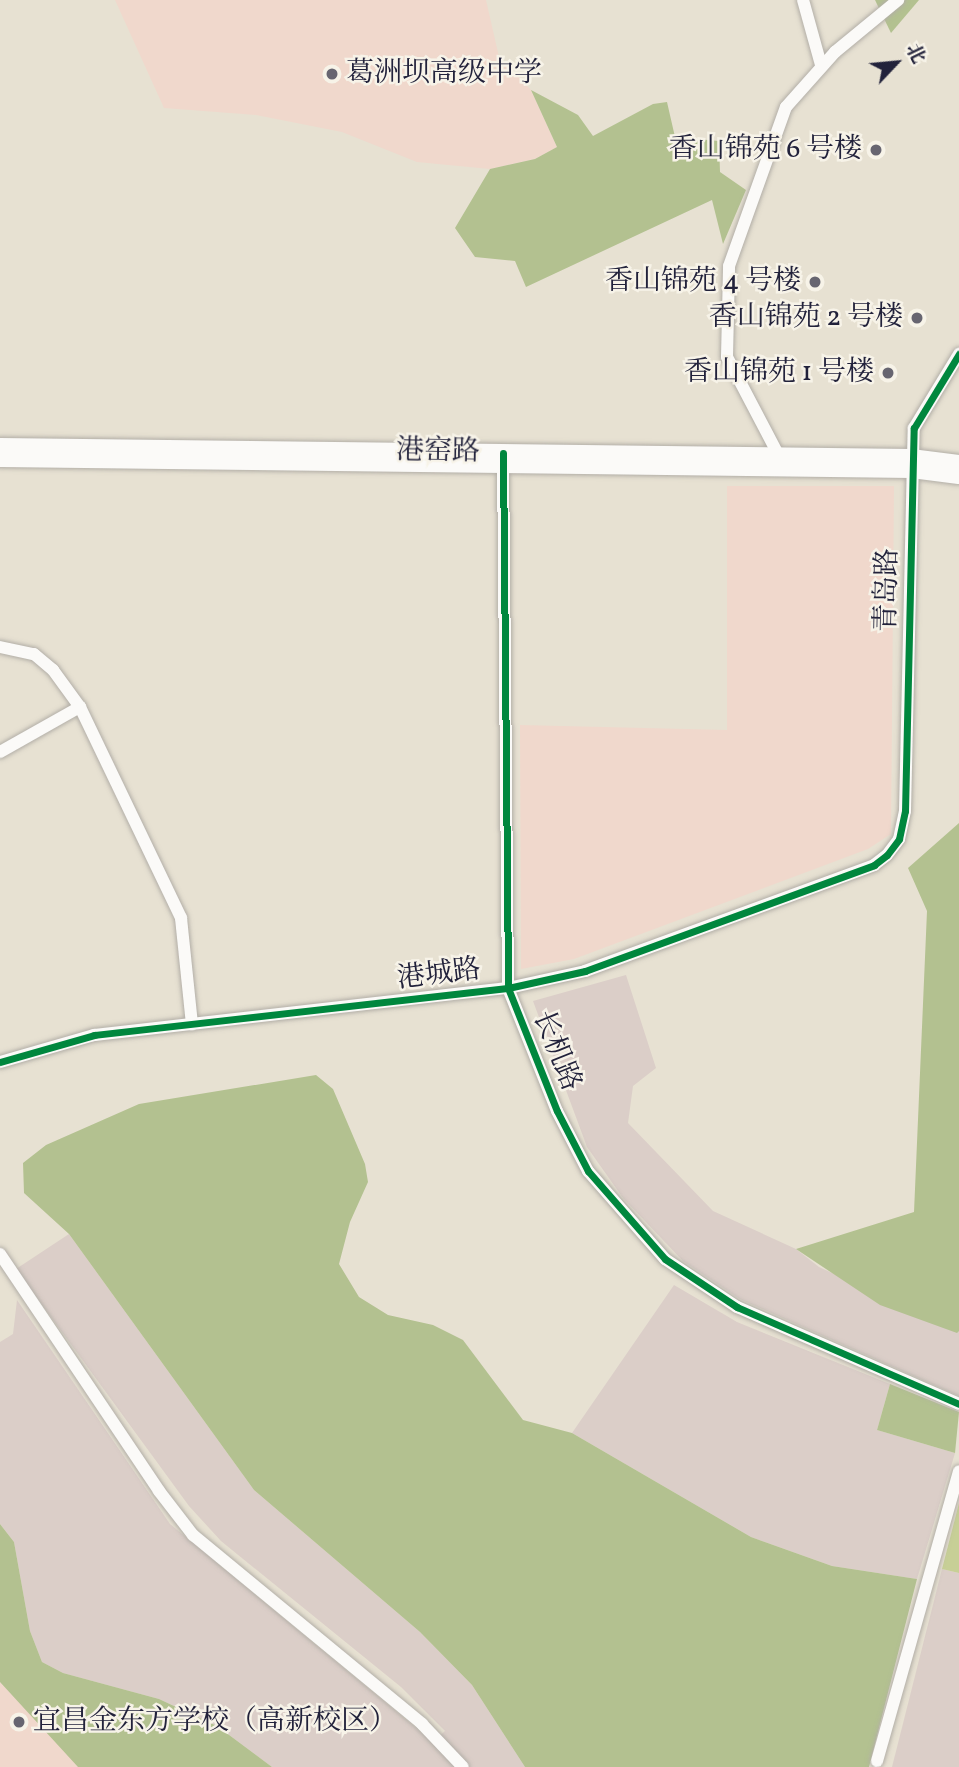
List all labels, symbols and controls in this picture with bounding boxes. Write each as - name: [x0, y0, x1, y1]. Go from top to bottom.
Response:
- north arrow: [861, 28, 931, 98]
- text: 北: [899, 40, 931, 68]
- place label: 葛洲坝高级中学: [346, 57, 542, 91]
- marker: 葛洲坝高级中学: [324, 66, 340, 82]
- place label: 香山锦苑 6 号楼: [669, 133, 862, 167]
- marker: 香山锦苑 6 号楼: [868, 142, 884, 158]
- place label: 香山锦苑 4 号楼: [605, 265, 801, 299]
- marker: 香山锦苑 4 号楼: [807, 274, 823, 290]
- place label: 香山锦苑 2 号楼: [709, 301, 903, 335]
- marker: 香山锦苑 2 号楼: [909, 310, 925, 326]
- place label: 香山锦苑 1 号楼: [684, 356, 874, 390]
- marker: 香山锦苑 1 号楼: [880, 365, 896, 381]
- street label: 港窑路: [396, 434, 480, 470]
- street label: 青岛路: [870, 548, 906, 632]
- street label: 港城路: [395, 953, 483, 997]
- street label: 长机路: [525, 1006, 587, 1096]
- place label: 宜昌金东方学校（高新校区）: [33, 1705, 397, 1739]
- marker: 宜昌金东方学校（高新校区）: [11, 1714, 27, 1730]

